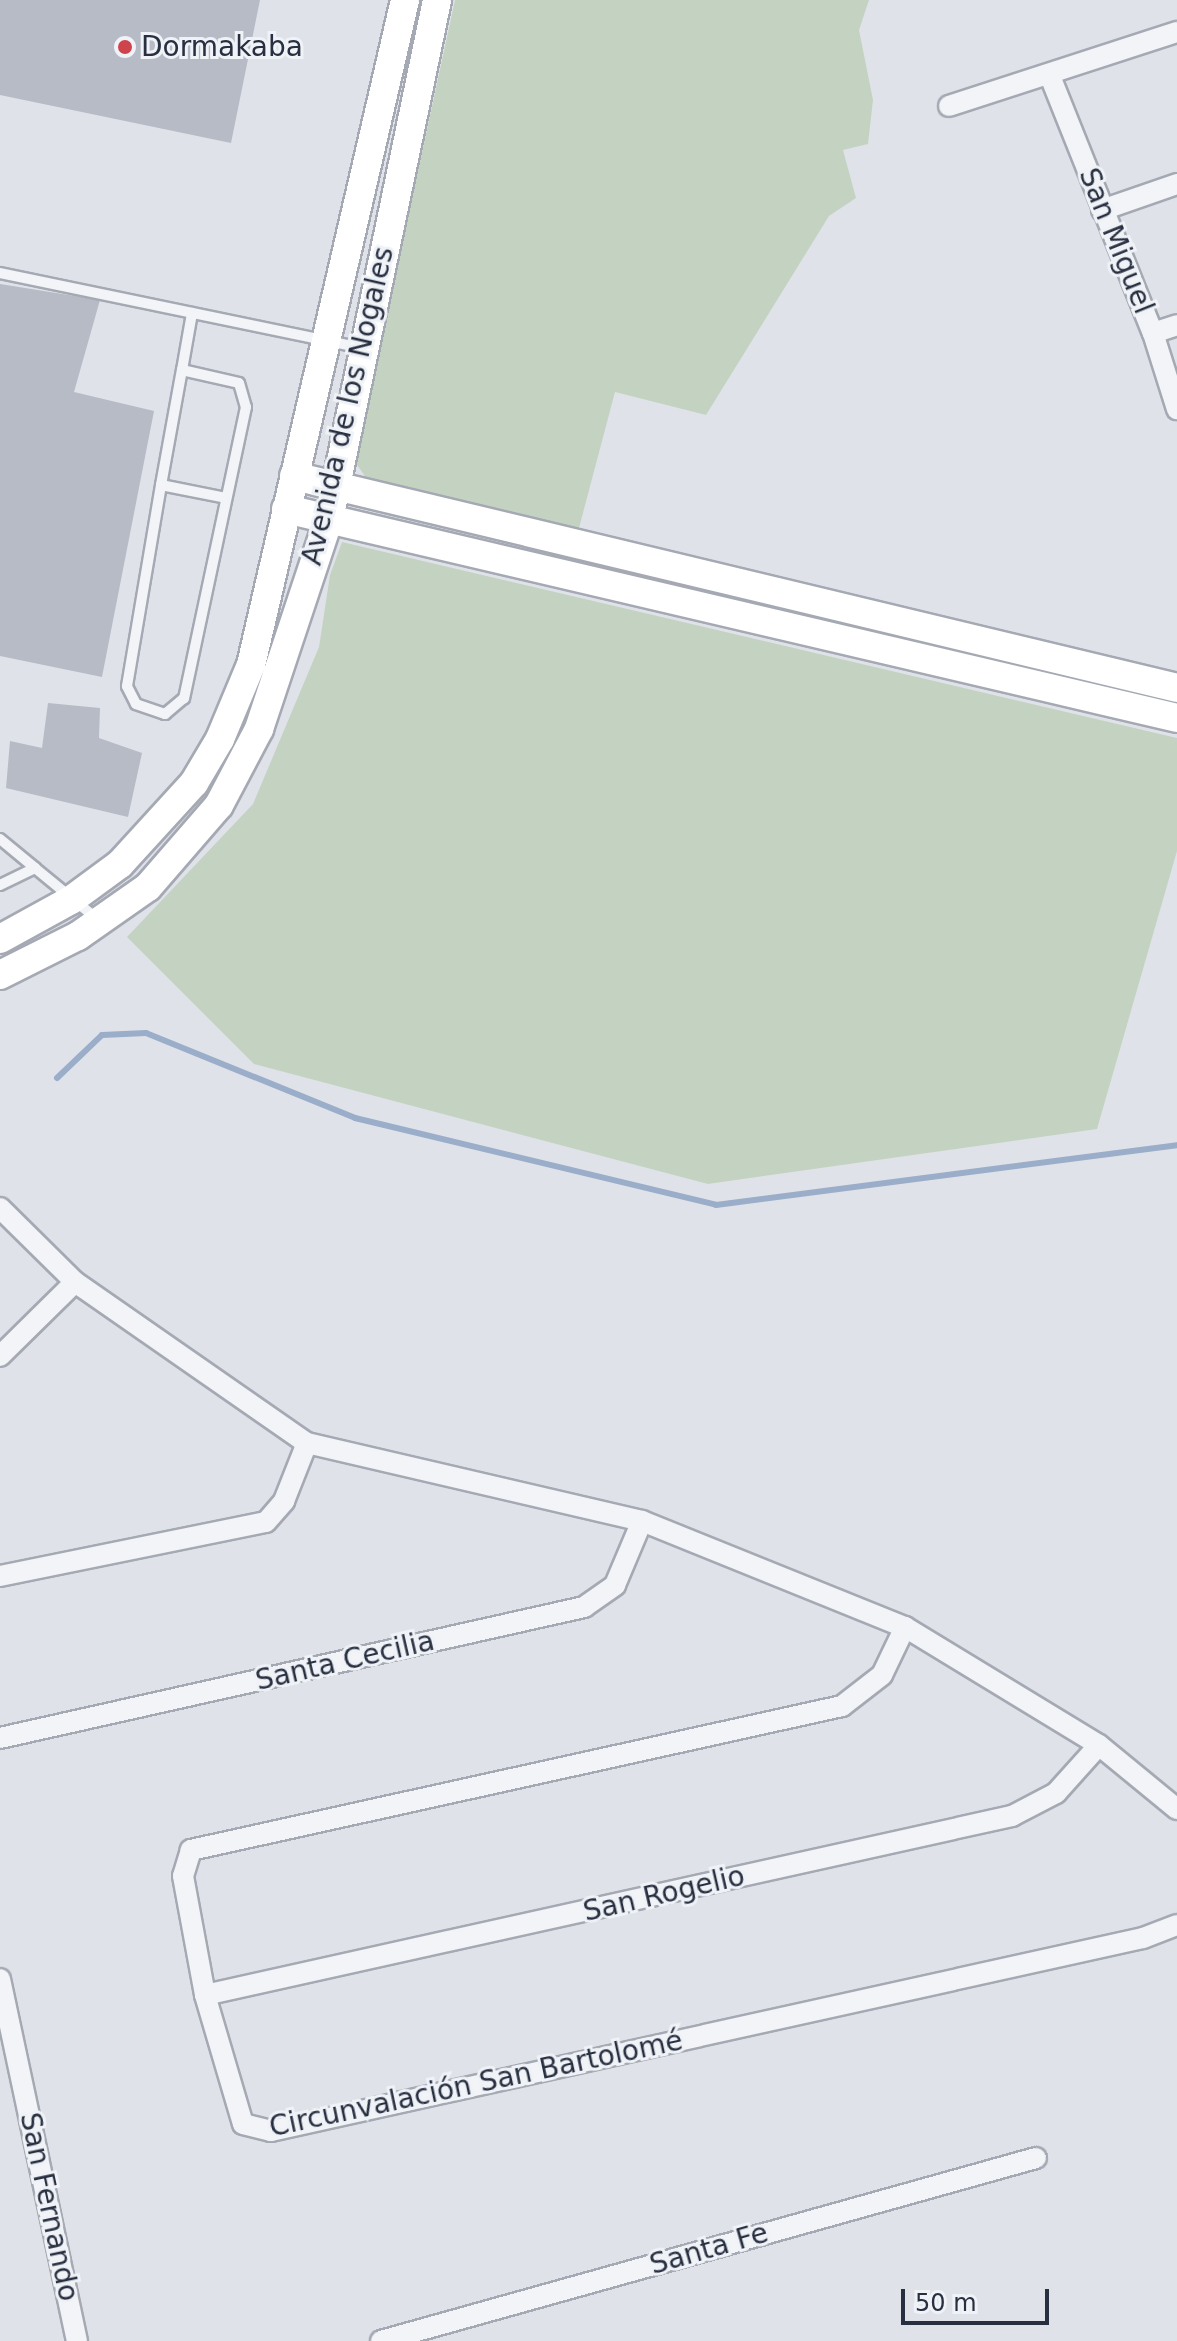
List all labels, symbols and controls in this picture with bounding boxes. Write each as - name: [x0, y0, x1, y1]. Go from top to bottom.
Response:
- place label: Dormakaba: [141, 30, 303, 64]
- marker: Dormakaba: [116, 38, 134, 56]
- street label: San Miguel: [1072, 163, 1160, 319]
- street label: Avenida de los Nogales: [295, 244, 401, 568]
- street label: Santa Cecilia: [252, 1624, 438, 1698]
- street label: San Rogelio: [580, 1859, 748, 1929]
- street label: Circunvalación San Bartolomé: [266, 2024, 686, 2144]
- street label: San Fernando: [13, 2110, 85, 2304]
- street label: Santa Fe: [646, 2216, 772, 2282]
- scale bar: [905, 2273, 1053, 2323]
- text: 50 m: [915, 2289, 977, 2317]

